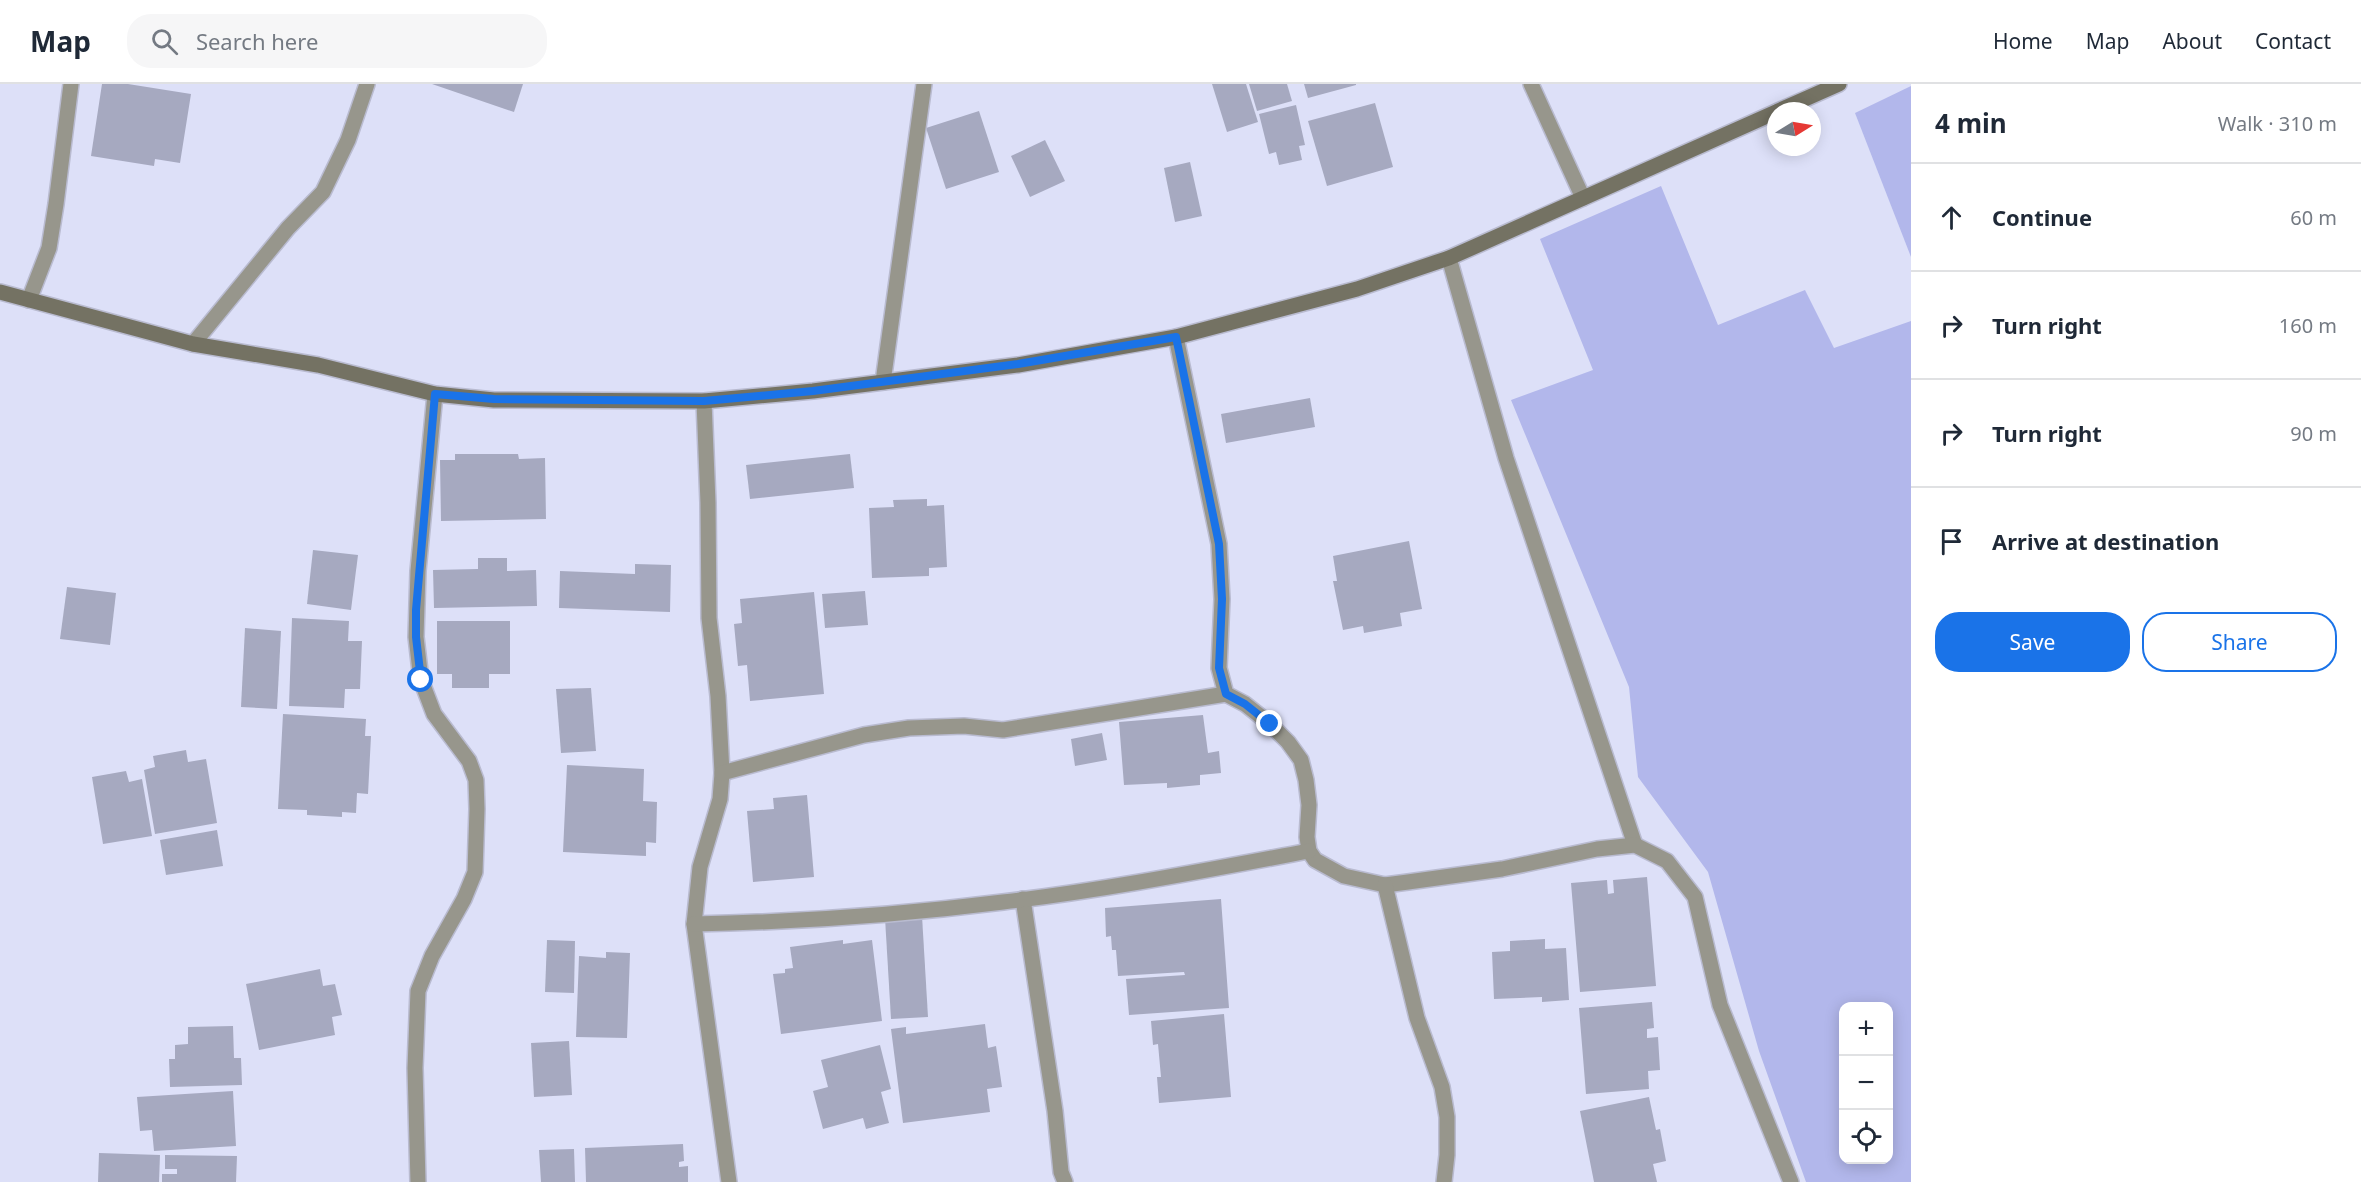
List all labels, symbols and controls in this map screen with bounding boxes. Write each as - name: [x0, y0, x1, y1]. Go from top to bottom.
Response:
- search box: [127, 14, 547, 68]
- text: Map: [30, 22, 91, 60]
- icon: search: [148, 25, 181, 58]
- text: Search here: [196, 26, 318, 56]
- text: Home: [1993, 27, 2053, 55]
- text: Map: [2086, 27, 2129, 55]
- text: About: [2162, 27, 2222, 55]
- text: Contact: [2255, 27, 2331, 55]
- north arrow: [1767, 102, 1821, 156]
- text: 4 min: [1935, 105, 2007, 141]
- text: Walk · 310 m: [2218, 110, 2337, 137]
- icon: ahead: [1935, 201, 1968, 234]
- text: Continue: [1992, 202, 2092, 232]
- text: 60 m: [2290, 204, 2337, 231]
- icon: right: [1935, 309, 1968, 342]
- text: Turn right: [1992, 310, 2102, 340]
- text: 160 m: [2279, 312, 2337, 339]
- icon: right: [1935, 417, 1968, 450]
- text: Turn right: [1992, 418, 2102, 448]
- text: 90 m: [2290, 420, 2337, 447]
- icon: arrive: [1935, 525, 1968, 558]
- text: Arrive at destination: [1992, 526, 2219, 556]
- button: Save: [1935, 612, 2130, 672]
- button: Share: [2142, 612, 2337, 672]
- route start: [407, 666, 433, 692]
- route end: [1256, 710, 1282, 736]
- map controls: [1839, 1002, 1893, 1164]
- button: +: [1839, 1002, 1893, 1056]
- button: −: [1839, 1056, 1893, 1110]
- button: locate: [1839, 1110, 1893, 1164]

